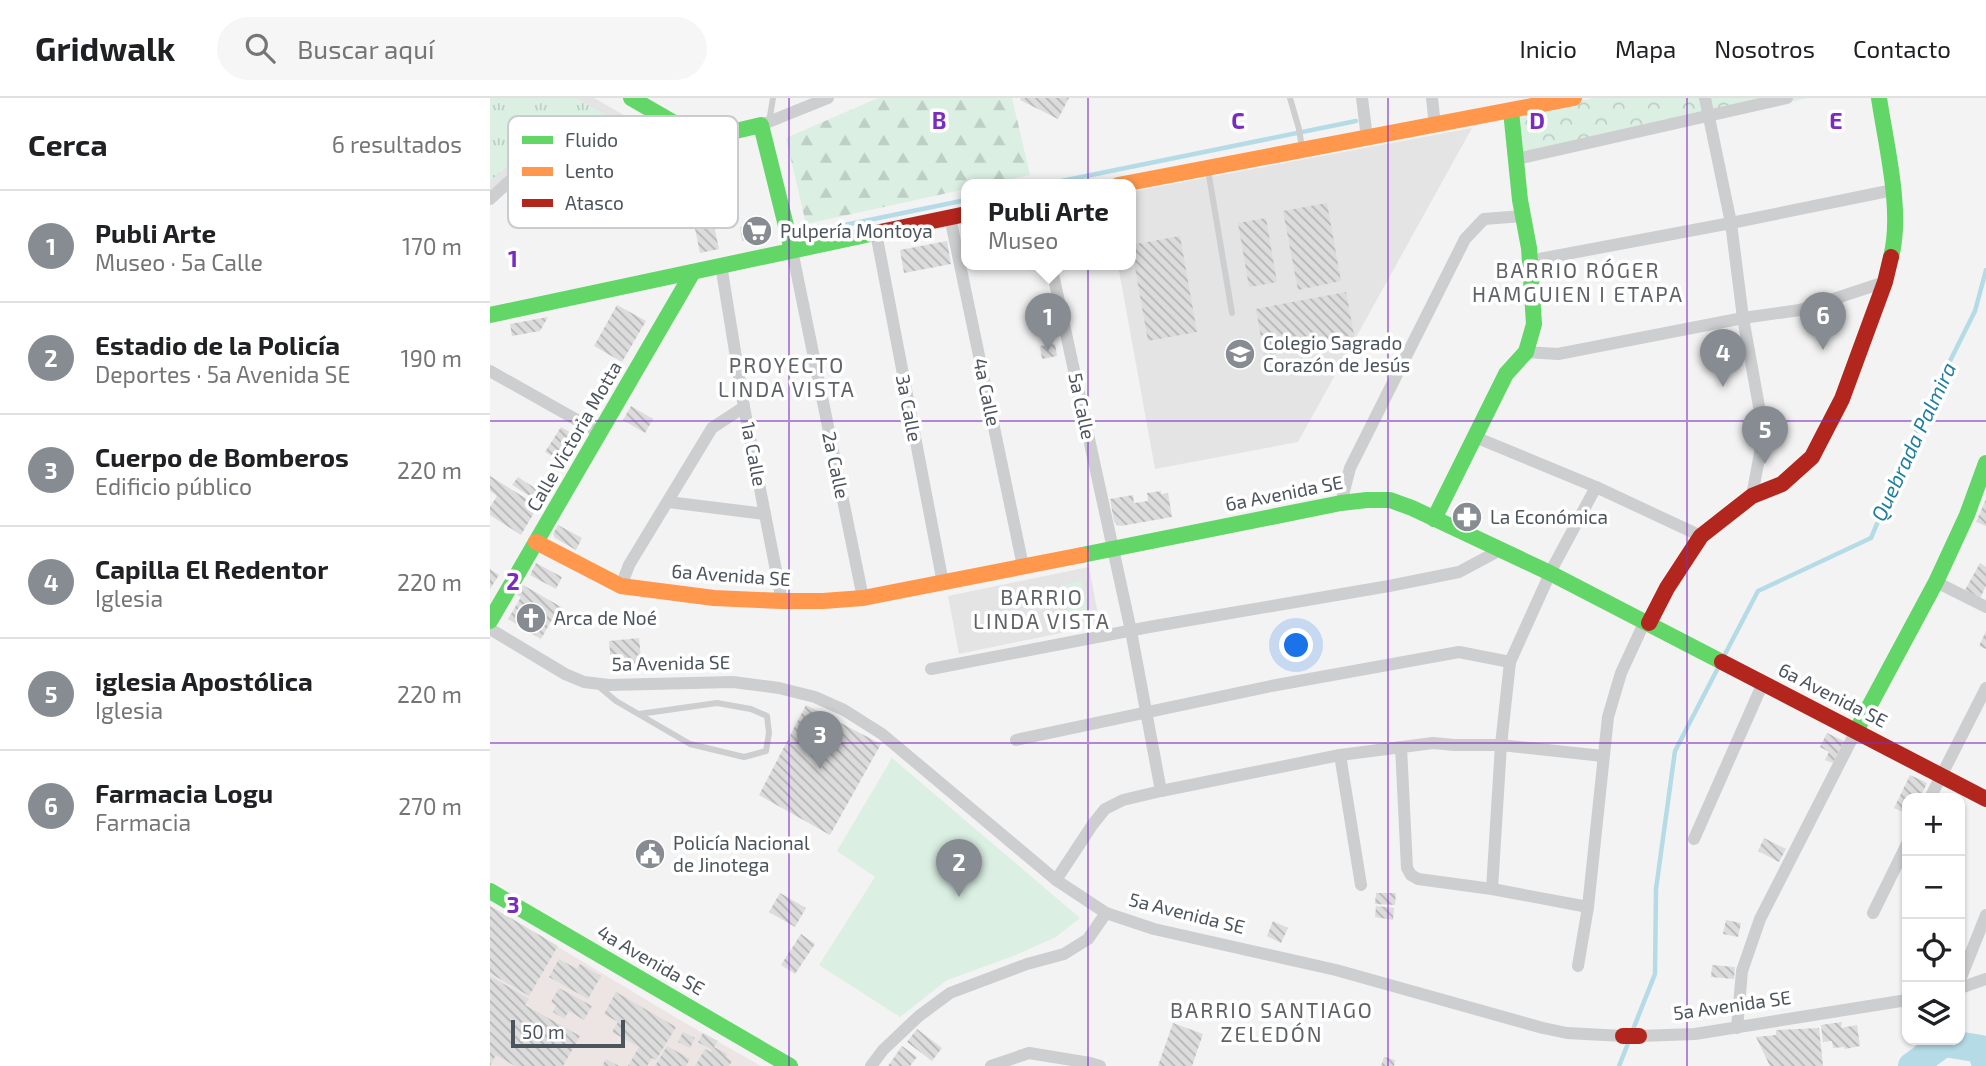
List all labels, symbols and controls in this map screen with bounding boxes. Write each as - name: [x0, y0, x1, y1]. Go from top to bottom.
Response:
- search box: [217, 17, 707, 80]
- text: Gridwalk: [35, 28, 175, 68]
- icon: search: [241, 29, 279, 67]
- text: Buscar aquí: [297, 33, 434, 64]
- text: Inicio: [1519, 34, 1577, 63]
- text: Mapa: [1615, 34, 1676, 63]
- text: Nosotros: [1714, 34, 1815, 63]
- text: Contacto: [1853, 34, 1951, 63]
- text: B: [932, 106, 946, 134]
- text: C: [1231, 106, 1245, 134]
- text: D: [1529, 106, 1545, 134]
- text: E: [1829, 106, 1843, 134]
- legend: [508, 116, 738, 228]
- text: Cerca: [28, 126, 108, 162]
- text: Fluido: [565, 128, 618, 151]
- text: 6 resultados: [332, 130, 462, 158]
- text: Lento: [565, 159, 614, 182]
- popup: [961, 179, 1136, 270]
- text: Atasco: [565, 191, 624, 214]
- text: Publi Arte: [988, 195, 1109, 226]
- supermarket icon: Pulpería Montoya: [740, 214, 774, 248]
- text: Publi Arte: [95, 217, 216, 248]
- place label: Pulpería Montoya: [780, 219, 933, 242]
- text: Museo: [988, 226, 1058, 254]
- text: 1: [46, 232, 56, 260]
- text: 170 m: [402, 232, 462, 260]
- text: 1: [508, 244, 518, 272]
- text: Museo · 5a Calle: [95, 248, 263, 276]
- district label: BARRIO RÓGER HAMGUIEN I ETAPA: [1472, 257, 1684, 306]
- pin: 6: [1800, 292, 1846, 350]
- pin: 1: [1025, 293, 1071, 351]
- text: Estadio de la Policía: [95, 329, 340, 360]
- pin: 4: [1700, 329, 1746, 387]
- place label: Colegio Sagrado Corazón de Jesús: [1263, 331, 1410, 376]
- school or university icon: Colegio Sagrado Corazón de Jesús: [1223, 337, 1257, 371]
- text: 2: [44, 344, 58, 372]
- text: 190 m: [401, 344, 462, 372]
- district label: PROYECTO LINDA VISTA: [718, 352, 856, 401]
- street label: 4a Calle: [969, 356, 1006, 428]
- street label: Calle Victoria Motta: [521, 357, 626, 515]
- water label: Quebrada Palmira: [1865, 358, 1961, 525]
- text: Deportes · 5a Avenida SE: [95, 360, 350, 388]
- street label: 5a Calle: [1064, 370, 1101, 441]
- street label: 3a Calle: [892, 372, 927, 443]
- pin: 5: [1742, 406, 1788, 464]
- street label: 1a Calle: [737, 420, 772, 488]
- street label: 2a Calle: [818, 429, 855, 501]
- text: Cuerpo de Bomberos: [95, 441, 349, 472]
- text: 3: [44, 456, 58, 484]
- text: 220 m: [397, 456, 462, 484]
- street label: 6a Avenida SE: [1223, 470, 1345, 515]
- text: Edificio público: [95, 472, 252, 500]
- pharmacy icon: La Económica: [1450, 500, 1484, 534]
- place label: La Económica: [1490, 505, 1608, 528]
- text: Capilla El Redentor: [95, 553, 328, 584]
- street label: 6a Avenida SE: [671, 559, 791, 590]
- text: 2: [506, 567, 520, 595]
- text: 4: [44, 568, 58, 596]
- text: 220 m: [397, 568, 462, 596]
- text: Iglesia: [95, 584, 163, 612]
- district label: BARRIO LINDA VISTA: [973, 584, 1111, 633]
- church icon: Arca de Noé: [514, 601, 548, 635]
- place label: Arca de Noé: [554, 606, 657, 629]
- your location: [1279, 628, 1313, 662]
- street label: 5a Avenida SE: [611, 650, 730, 675]
- street label: 6a Avenida SE: [1775, 657, 1892, 732]
- text: iglesia Apostólica: [95, 665, 313, 696]
- text: 5: [45, 680, 57, 708]
- text: 220 m: [397, 680, 462, 708]
- text: Iglesia: [95, 696, 163, 724]
- pin: 3: [797, 711, 843, 769]
- text: Farmacia Logu: [95, 777, 273, 808]
- text: 6: [44, 792, 58, 820]
- text: 270 m: [398, 792, 462, 820]
- map controls: [1902, 793, 1965, 1045]
- button: +: [1902, 793, 1965, 856]
- text: Farmacia: [95, 808, 191, 836]
- place label: Policía Nacional de Jinotega: [673, 831, 810, 876]
- public building icon: Policía Nacional de Jinotega: [633, 837, 667, 871]
- pin: 2: [936, 839, 982, 897]
- button: −: [1902, 856, 1965, 919]
- street label: 5a Avenida SE: [1127, 887, 1247, 938]
- text: 3: [506, 890, 520, 918]
- button: locate: [1902, 919, 1965, 982]
- street label: 4a Avenida SE: [593, 920, 709, 1000]
- button: layers: [1902, 982, 1965, 1045]
- street label: 5a Avenida SE: [1672, 985, 1792, 1024]
- district label: BARRIO SANTIAGO ZELEDÓN: [1170, 997, 1374, 1046]
- scale bar: [511, 1017, 625, 1049]
- text: 50 m: [522, 1020, 565, 1043]

